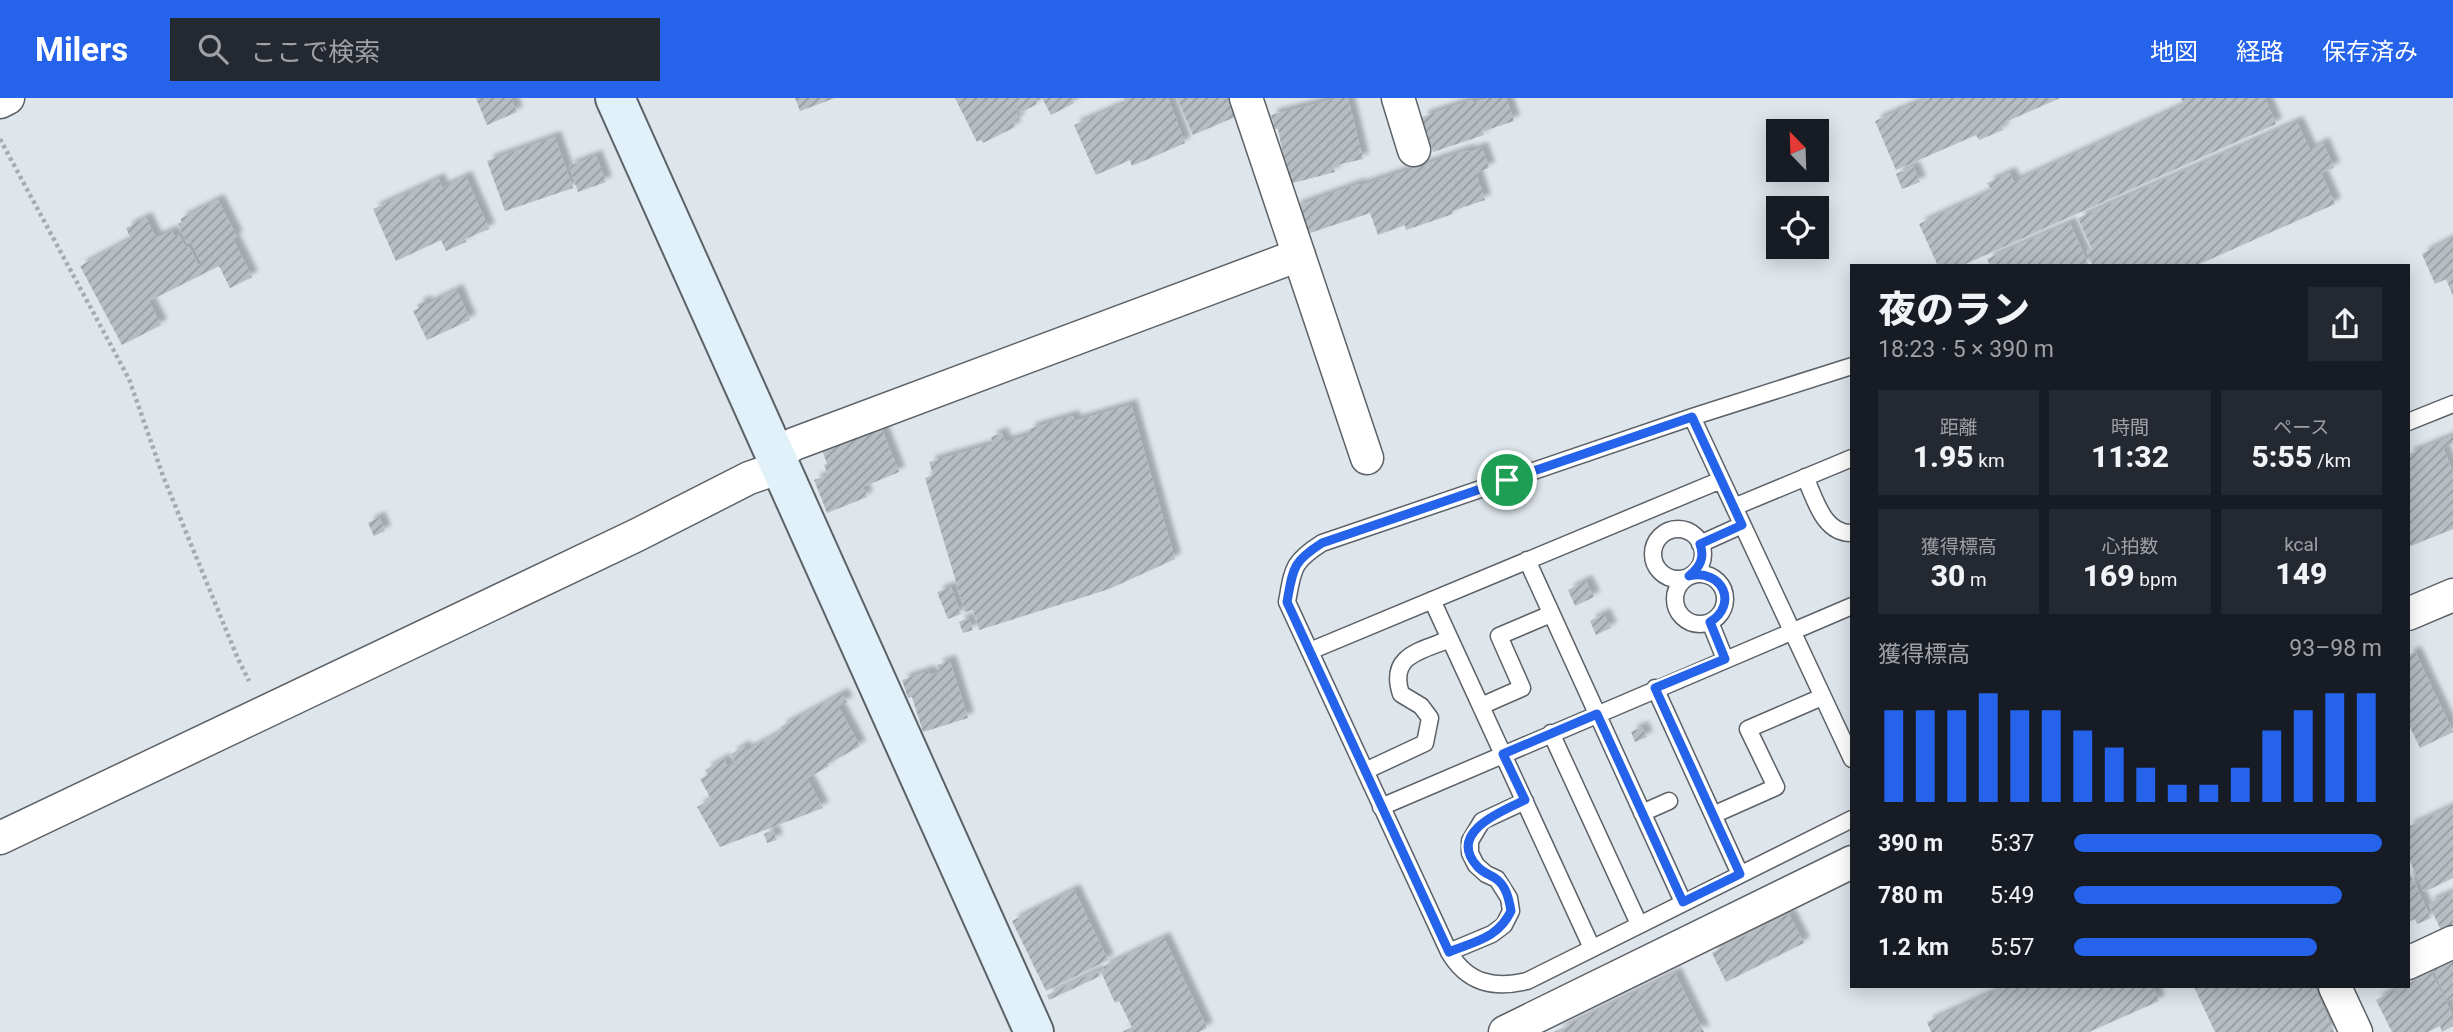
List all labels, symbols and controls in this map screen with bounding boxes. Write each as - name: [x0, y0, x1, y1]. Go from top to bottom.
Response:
- search box: [170, 18, 660, 81]
- text: Milers: [35, 30, 128, 69]
- icon: search: [194, 30, 232, 68]
- text: ここで検索: [250, 37, 380, 67]
- text: 地図: [2150, 38, 2198, 66]
- text: 経路: [2236, 38, 2284, 66]
- text: 保存済み: [2322, 38, 2418, 66]
- north arrow: [1766, 119, 1829, 182]
- map controls: [1766, 119, 1829, 259]
- button: locate: [1766, 196, 1829, 259]
- button: share: [2308, 287, 2382, 361]
- text: 夜のラン: [1878, 288, 2030, 332]
- text: 18:23 · 5 × 390 m: [1878, 336, 2054, 363]
- text: 距離: [1940, 416, 1978, 439]
- text: 時間: [2111, 416, 2149, 439]
- text: ペース: [2273, 416, 2329, 439]
- text: 1.95: [1913, 439, 1974, 474]
- text: 11:32: [2091, 439, 2169, 474]
- text: 5:55: [2252, 439, 2312, 474]
- text: km: [1974, 449, 2005, 472]
- text: /km: [2312, 449, 2351, 472]
- pin: [1477, 450, 1537, 510]
- icon: arrive: [1488, 461, 1526, 499]
- text: kcal: [2284, 533, 2319, 556]
- text: 獲得標高: [1921, 535, 1997, 558]
- text: 心拍数: [2101, 535, 2159, 558]
- text: 149: [2275, 556, 2327, 591]
- text: 30: [1931, 558, 1965, 593]
- text: 169: [2083, 558, 2135, 593]
- text: m: [1965, 568, 1987, 591]
- text: bpm: [2135, 568, 2177, 591]
- text: 93–98 m: [2289, 635, 2382, 662]
- text: 獲得標高: [1878, 641, 1970, 668]
- text: 390 m: [1878, 830, 1943, 857]
- text: 5:37: [1990, 830, 2034, 857]
- text: 780 m: [1878, 882, 1943, 909]
- text: 5:49: [1990, 882, 2034, 909]
- text: 1.2 km: [1878, 934, 1949, 961]
- text: 5:57: [1990, 934, 2034, 961]

